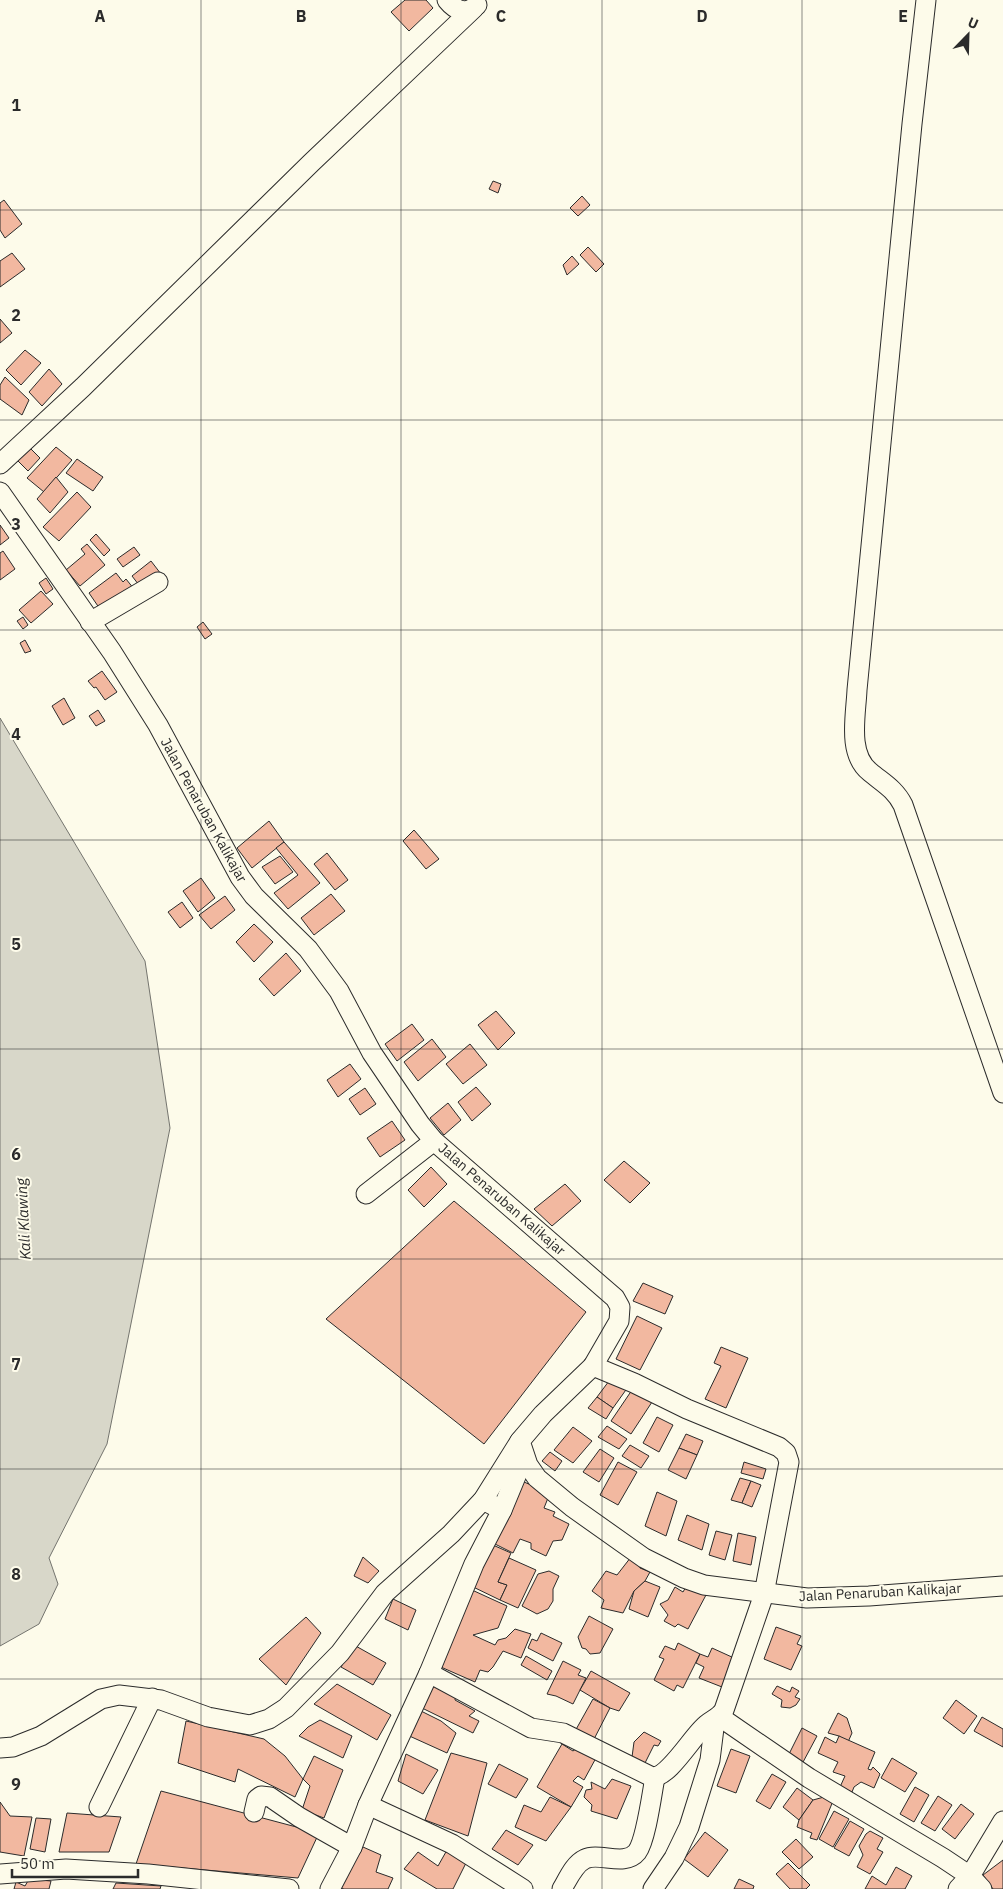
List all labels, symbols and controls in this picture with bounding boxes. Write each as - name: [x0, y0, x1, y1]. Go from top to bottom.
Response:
- text: A: [95, 6, 106, 26]
- text: B: [296, 6, 307, 26]
- text: C: [496, 6, 506, 26]
- text: D: [696, 6, 708, 26]
- text: E: [898, 6, 908, 26]
- north arrow: [943, 10, 993, 60]
- text: U: [965, 13, 981, 33]
- text: 1: [11, 95, 21, 115]
- text: 2: [11, 305, 21, 325]
- text: 3: [11, 514, 21, 534]
- text: 4: [11, 724, 21, 744]
- street label: Jalan Penaruban Kalikajar: [157, 734, 251, 886]
- text: 5: [11, 934, 21, 954]
- street label: Jalan Penaruban Kalikajar: [435, 1139, 569, 1259]
- text: 6: [11, 1144, 21, 1164]
- water label: Kali Klawing: [11, 1176, 35, 1260]
- text: 7: [11, 1354, 21, 1374]
- text: 8: [11, 1564, 21, 1584]
- street label: Jalan Penaruban Kalikajar: [798, 1579, 962, 1605]
- text: 9: [11, 1774, 21, 1794]
- scale bar: [12, 1846, 139, 1878]
- text: 50 m: [20, 1854, 55, 1873]

